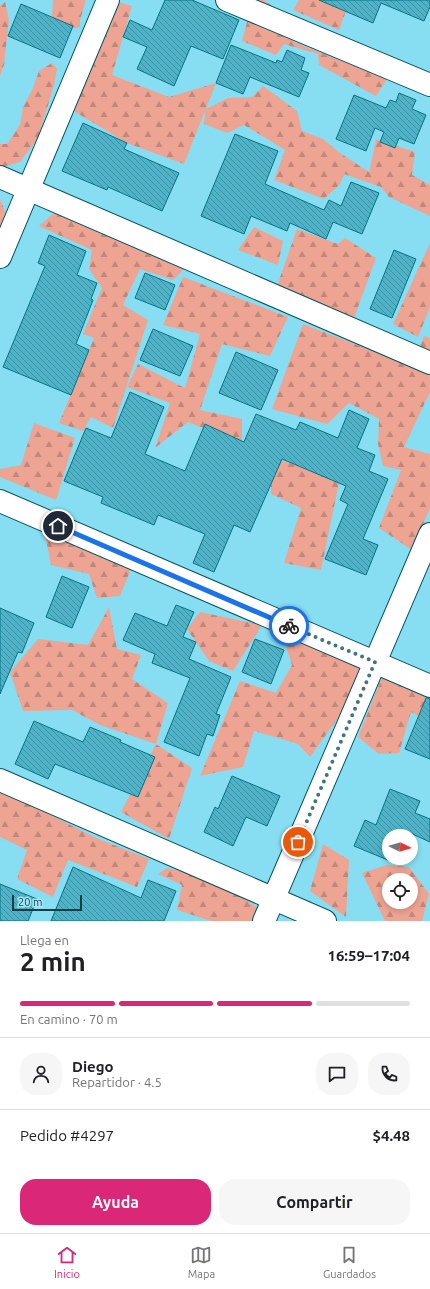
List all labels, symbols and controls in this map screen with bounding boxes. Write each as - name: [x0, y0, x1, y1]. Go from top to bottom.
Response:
- pin: [41, 509, 75, 543]
- icon: home: [47, 515, 69, 537]
- courier: [269, 606, 309, 646]
- icon: bike: [278, 615, 300, 637]
- pin: [281, 825, 315, 859]
- north arrow: [382, 829, 418, 865]
- map controls: [382, 829, 418, 909]
- icon: bag: [287, 831, 309, 853]
- button: locate: [382, 873, 418, 909]
- scale bar: [12, 893, 82, 912]
- text: 20 m: [18, 896, 42, 908]
- text: Llega en: [20, 933, 69, 947]
- text: 2 min: [20, 947, 86, 976]
- text: 16:59–17:04: [327, 947, 410, 964]
- text: En camino · 70 m: [20, 1012, 118, 1026]
- button: person: [20, 1053, 62, 1095]
- button: chat: [316, 1053, 358, 1095]
- button: phone: [368, 1053, 410, 1095]
- text: Diego: [72, 1058, 114, 1075]
- text: Repartidor · 4.5: [72, 1075, 162, 1089]
- text: Pedido #4297: [20, 1127, 114, 1144]
- text: $4.48: [372, 1127, 410, 1144]
- button: Ayuda: [20, 1179, 211, 1225]
- button: Compartir: [219, 1179, 410, 1225]
- tab: Inicio: [54, 1244, 80, 1280]
- tab: Mapa: [188, 1244, 215, 1280]
- tab: Guardados: [323, 1244, 376, 1280]

